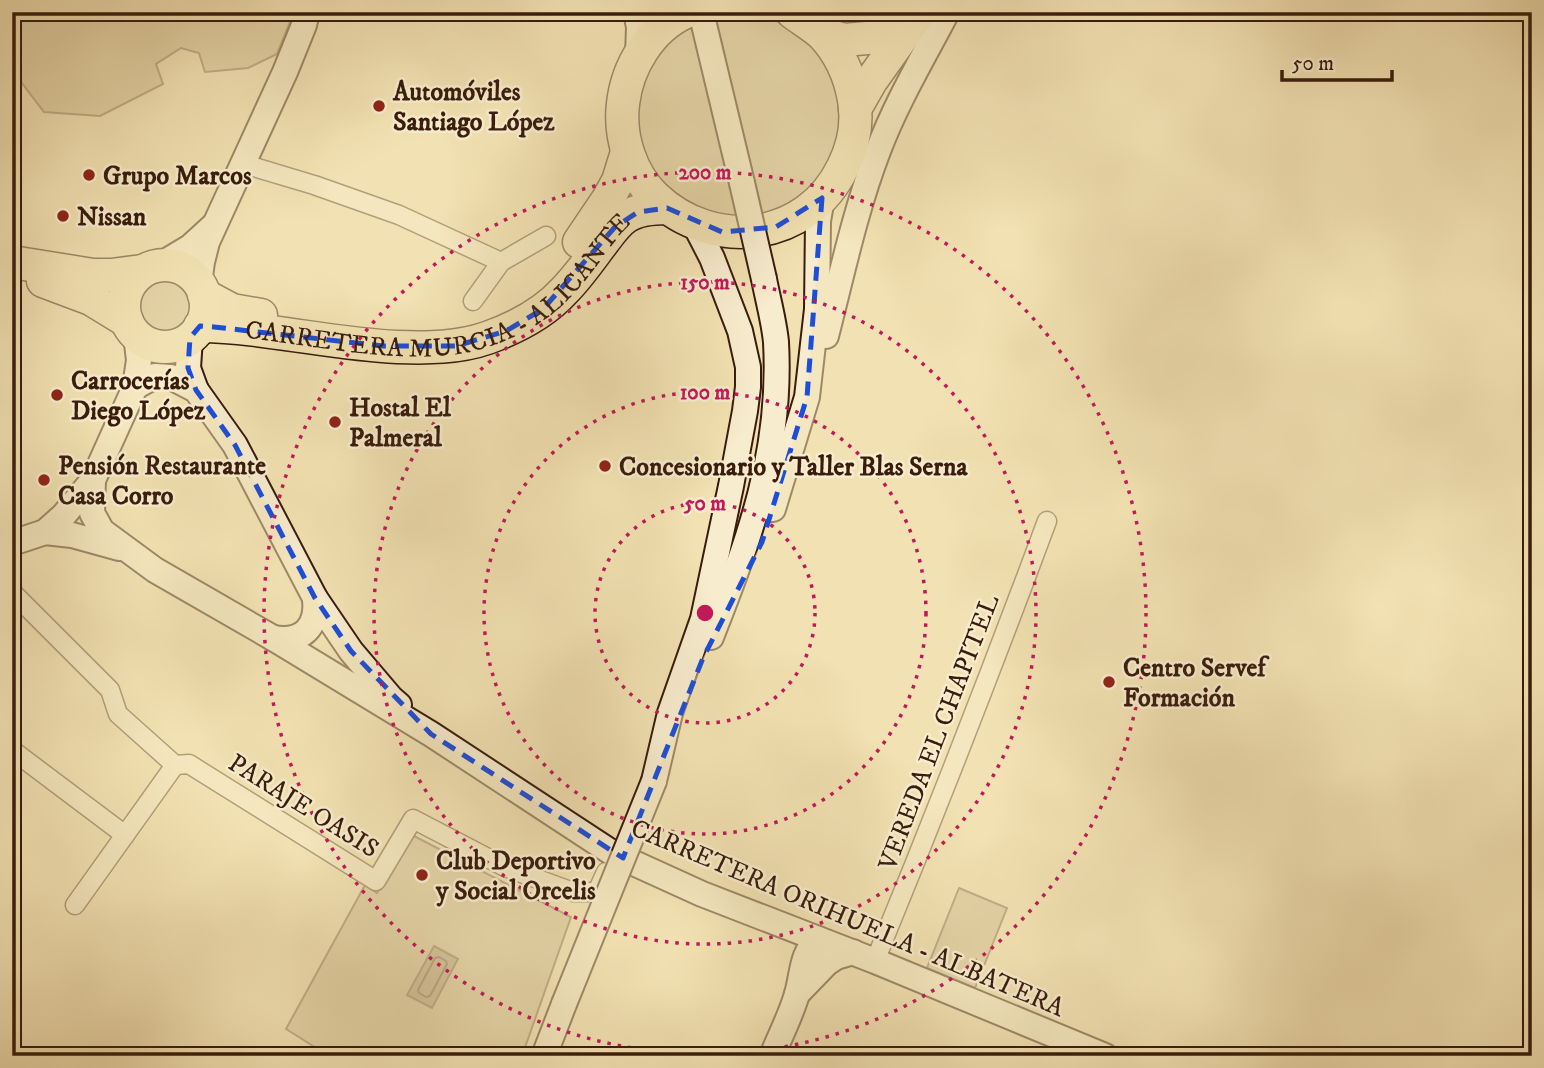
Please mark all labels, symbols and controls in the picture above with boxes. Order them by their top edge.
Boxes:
scale bar [1282,38,1392,82]
text: 50 m [1292,51,1334,77]
place label: Automóviles Santiago López [392,76,555,139]
marker: Automóviles Santiago López [371,98,387,114]
place label: Grupo Marcos [103,160,252,193]
text: 200 m [678,160,732,186]
marker: Grupo Marcos [81,167,97,183]
place label: Nissan [77,201,147,234]
street label: CARRETERA MURCIA - ALICANTE [243,206,638,365]
marker: Nissan [55,208,71,224]
text: 150 m [680,270,730,296]
place label: Carrocerías Diego López [71,365,206,428]
text: 100 m [680,380,730,406]
marker: Carrocerías Diego López [49,387,65,403]
place label: Hostal El Palmeral [349,392,452,455]
marker: Hostal El Palmeral [327,414,343,430]
place label: Pensión Restaurante Casa Corro [58,450,266,513]
place label: Concesionario y Taller Blas Serna [619,451,969,484]
marker: Concesionario y Taller Blas Serna [597,458,613,474]
marker: Pensión Restaurante Casa Corro [36,472,52,488]
text: 50 m [683,491,726,517]
street label: VEREDA EL CHAPITEL [871,590,1007,876]
centre of rings [693,601,717,625]
place label: Centro Servef Formación [1123,652,1270,715]
marker: Centro Servef Formación [1101,674,1117,690]
street label: PARAJE OASIS [222,747,385,866]
street label: CARRETERA ORIHUELA - ALBATERA [626,812,1070,1025]
place label: Club Deportivo y Social Orcelis [435,845,596,908]
marker: Club Deportivo y Social Orcelis [414,867,430,883]

